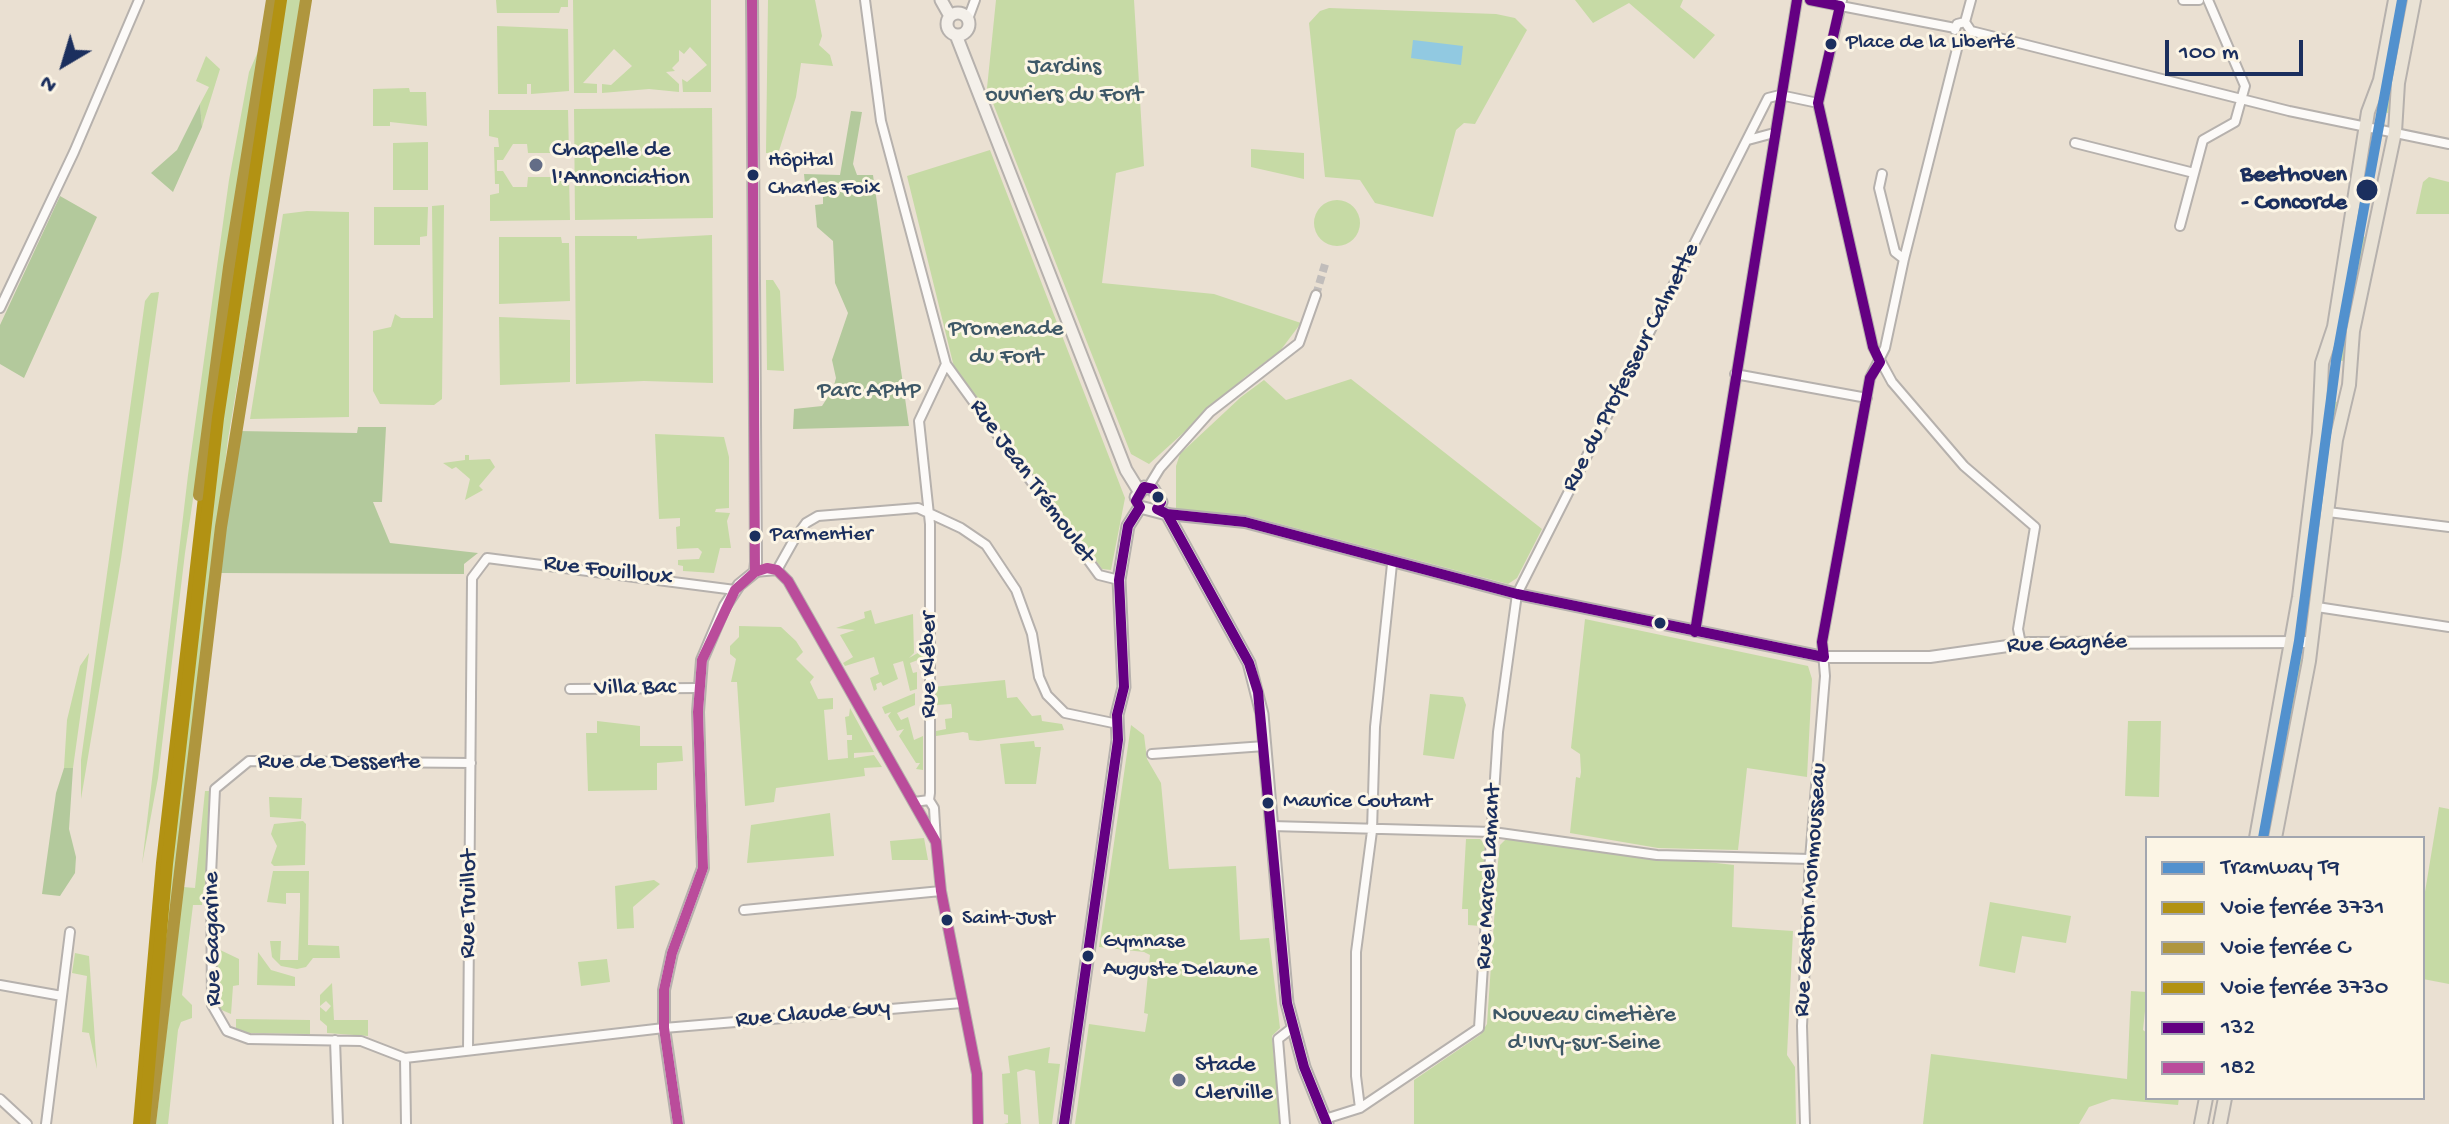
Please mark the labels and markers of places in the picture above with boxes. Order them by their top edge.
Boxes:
place label: Place de la Liberté [1846,31,2015,57]
marker: Place de la Liberté [1823,36,1839,52]
place label: Chapelle de l'Annonciation [552,137,690,193]
place label: Hôpital Charles Foix [768,149,880,200]
marker: Chapelle de l'Annonciation [527,156,545,174]
place label: Beethoven - Concorde [2240,162,2347,218]
marker: Hôpital Charles Foix [745,167,761,183]
marker: Beethoven - Concorde [2354,177,2380,203]
unlabelled marker [1150,489,1166,505]
place label: Parmentier [770,523,872,549]
marker: Parmentier [747,528,763,544]
unlabelled marker [1652,615,1668,631]
place label: Maurice Coutant [1283,790,1432,816]
marker: Maurice Coutant [1260,795,1276,811]
place label: Saint-Just [962,907,1055,933]
marker: Saint-Just [939,912,955,928]
place label: Gymnase Auguste Delaune [1103,930,1258,982]
marker: Gymnase Auguste Delaune [1080,948,1096,964]
place label: Stade Clerville [1195,1052,1273,1108]
marker: Stade Clerville [1170,1071,1188,1089]

